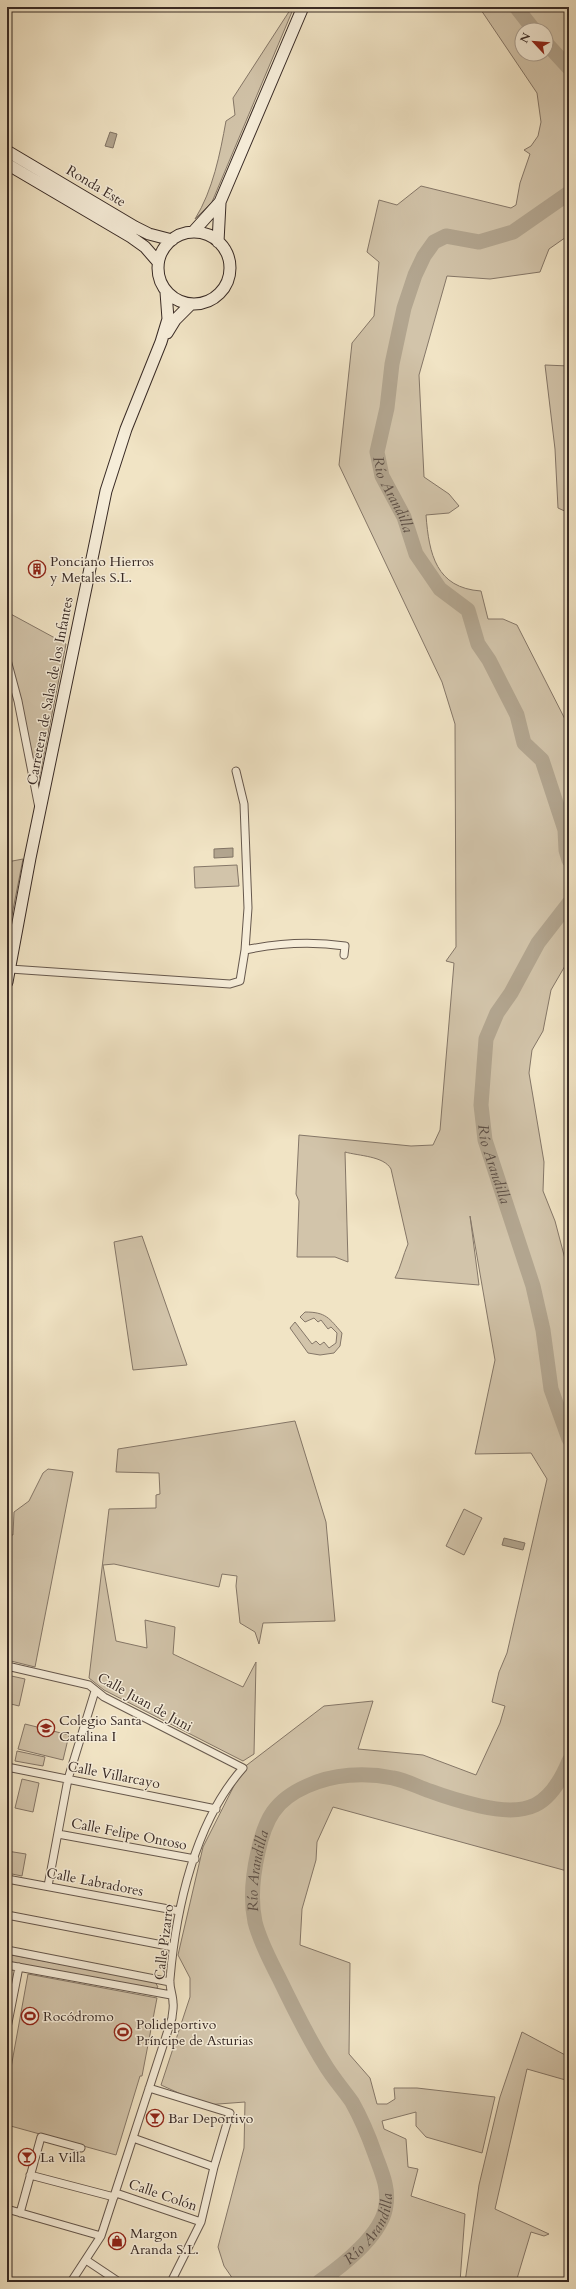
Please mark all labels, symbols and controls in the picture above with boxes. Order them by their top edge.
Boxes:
north arrow [514,22,554,62]
text: N [517,30,534,45]
street label: Ronda Este [63,161,129,211]
water label: Río Arandilla [368,454,418,535]
place label: Ponciano Hierros y Metales S.L. [49,552,154,587]
building icon: Ponciano Hierros y Metales S.L. [27,559,47,579]
street label: Carretera de Salas de los Infantes [22,595,78,787]
water label: Río Arandilla [473,1123,515,1207]
street label: Calle Juan de Juni [94,1668,196,1736]
place label: Colegio Santa Catalina I [59,1711,142,1746]
school or university icon: Colegio Santa Catalina I [36,1718,56,1738]
street label: Calle Villarcayo [66,1757,162,1793]
street label: Calle Felipe Ontoso [69,1813,189,1855]
water label: Río Arandilla [242,1827,273,1913]
street label: Calle Labradores [45,1863,145,1901]
street label: Calle Pizarro [150,1903,178,1981]
sports icon: Rocódromo [20,2006,40,2026]
place label: Rocódromo [43,2007,114,2026]
place label: Polideportivo Príncipe de Asturias [136,2015,254,2050]
sports icon: Polideportivo Príncipe de Asturias [113,2022,133,2042]
bar icon: Bar Deportivo [145,2108,165,2128]
place label: Bar Deportivo [168,2109,254,2128]
bar icon: La Villa [17,2147,37,2167]
place label: La Villa [40,2148,86,2167]
street label: Calle Colón [126,2174,200,2216]
water label: Río Arandilla [339,2193,397,2269]
place label: Margon Aranda S.L. [130,2224,199,2259]
shop icon: Margon Aranda S.L. [107,2231,127,2251]

